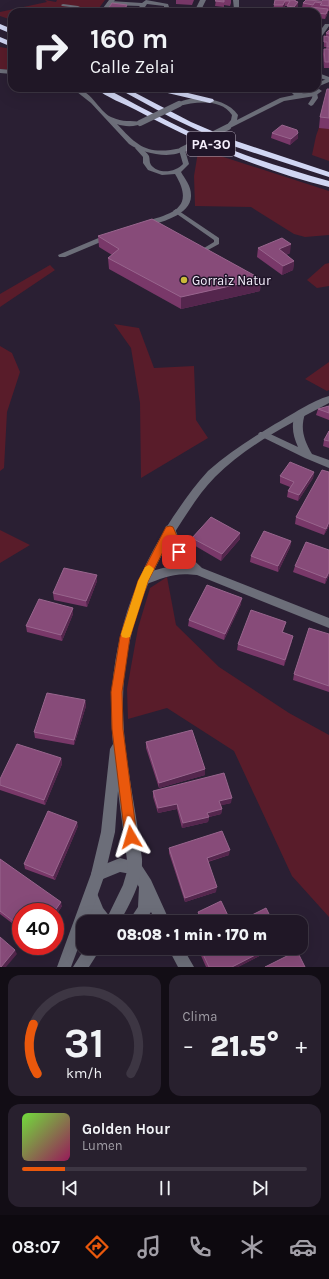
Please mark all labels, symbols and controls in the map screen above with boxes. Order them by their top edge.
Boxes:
text: 160 m [90,22,168,55]
icon: right [24,24,76,76]
text: Calle Zelai [90,56,175,78]
road number: PA-30 [187,132,235,156]
place label: Gorraiz Natur [192,273,271,288]
marker: Gorraiz Natur [179,275,189,285]
pin [162,535,196,569]
icon: arrive [168,541,190,563]
position arrow [110,816,152,858]
speed limit sign: 40 [12,903,64,955]
text: 08:08 · 1 min · 170 m [117,926,267,944]
text: Clima [183,1009,217,1024]
text: 31 [64,1018,105,1066]
text: 21.5° [210,1028,279,1064]
text: − [183,1033,194,1059]
text: + [295,1033,307,1059]
text: km/h [66,1064,102,1081]
text: Golden Hour [82,1120,170,1138]
text: Lumen [82,1138,123,1153]
icon: previous [59,1177,81,1199]
icon: pause [154,1177,176,1199]
icon: next [249,1177,271,1199]
icon: directions [83,1233,111,1261]
icon: music [135,1233,163,1261]
icon: phone [186,1233,214,1261]
icon: climate [238,1233,266,1261]
icon: car [289,1233,317,1261]
text: 08:07 [12,1236,60,1258]

